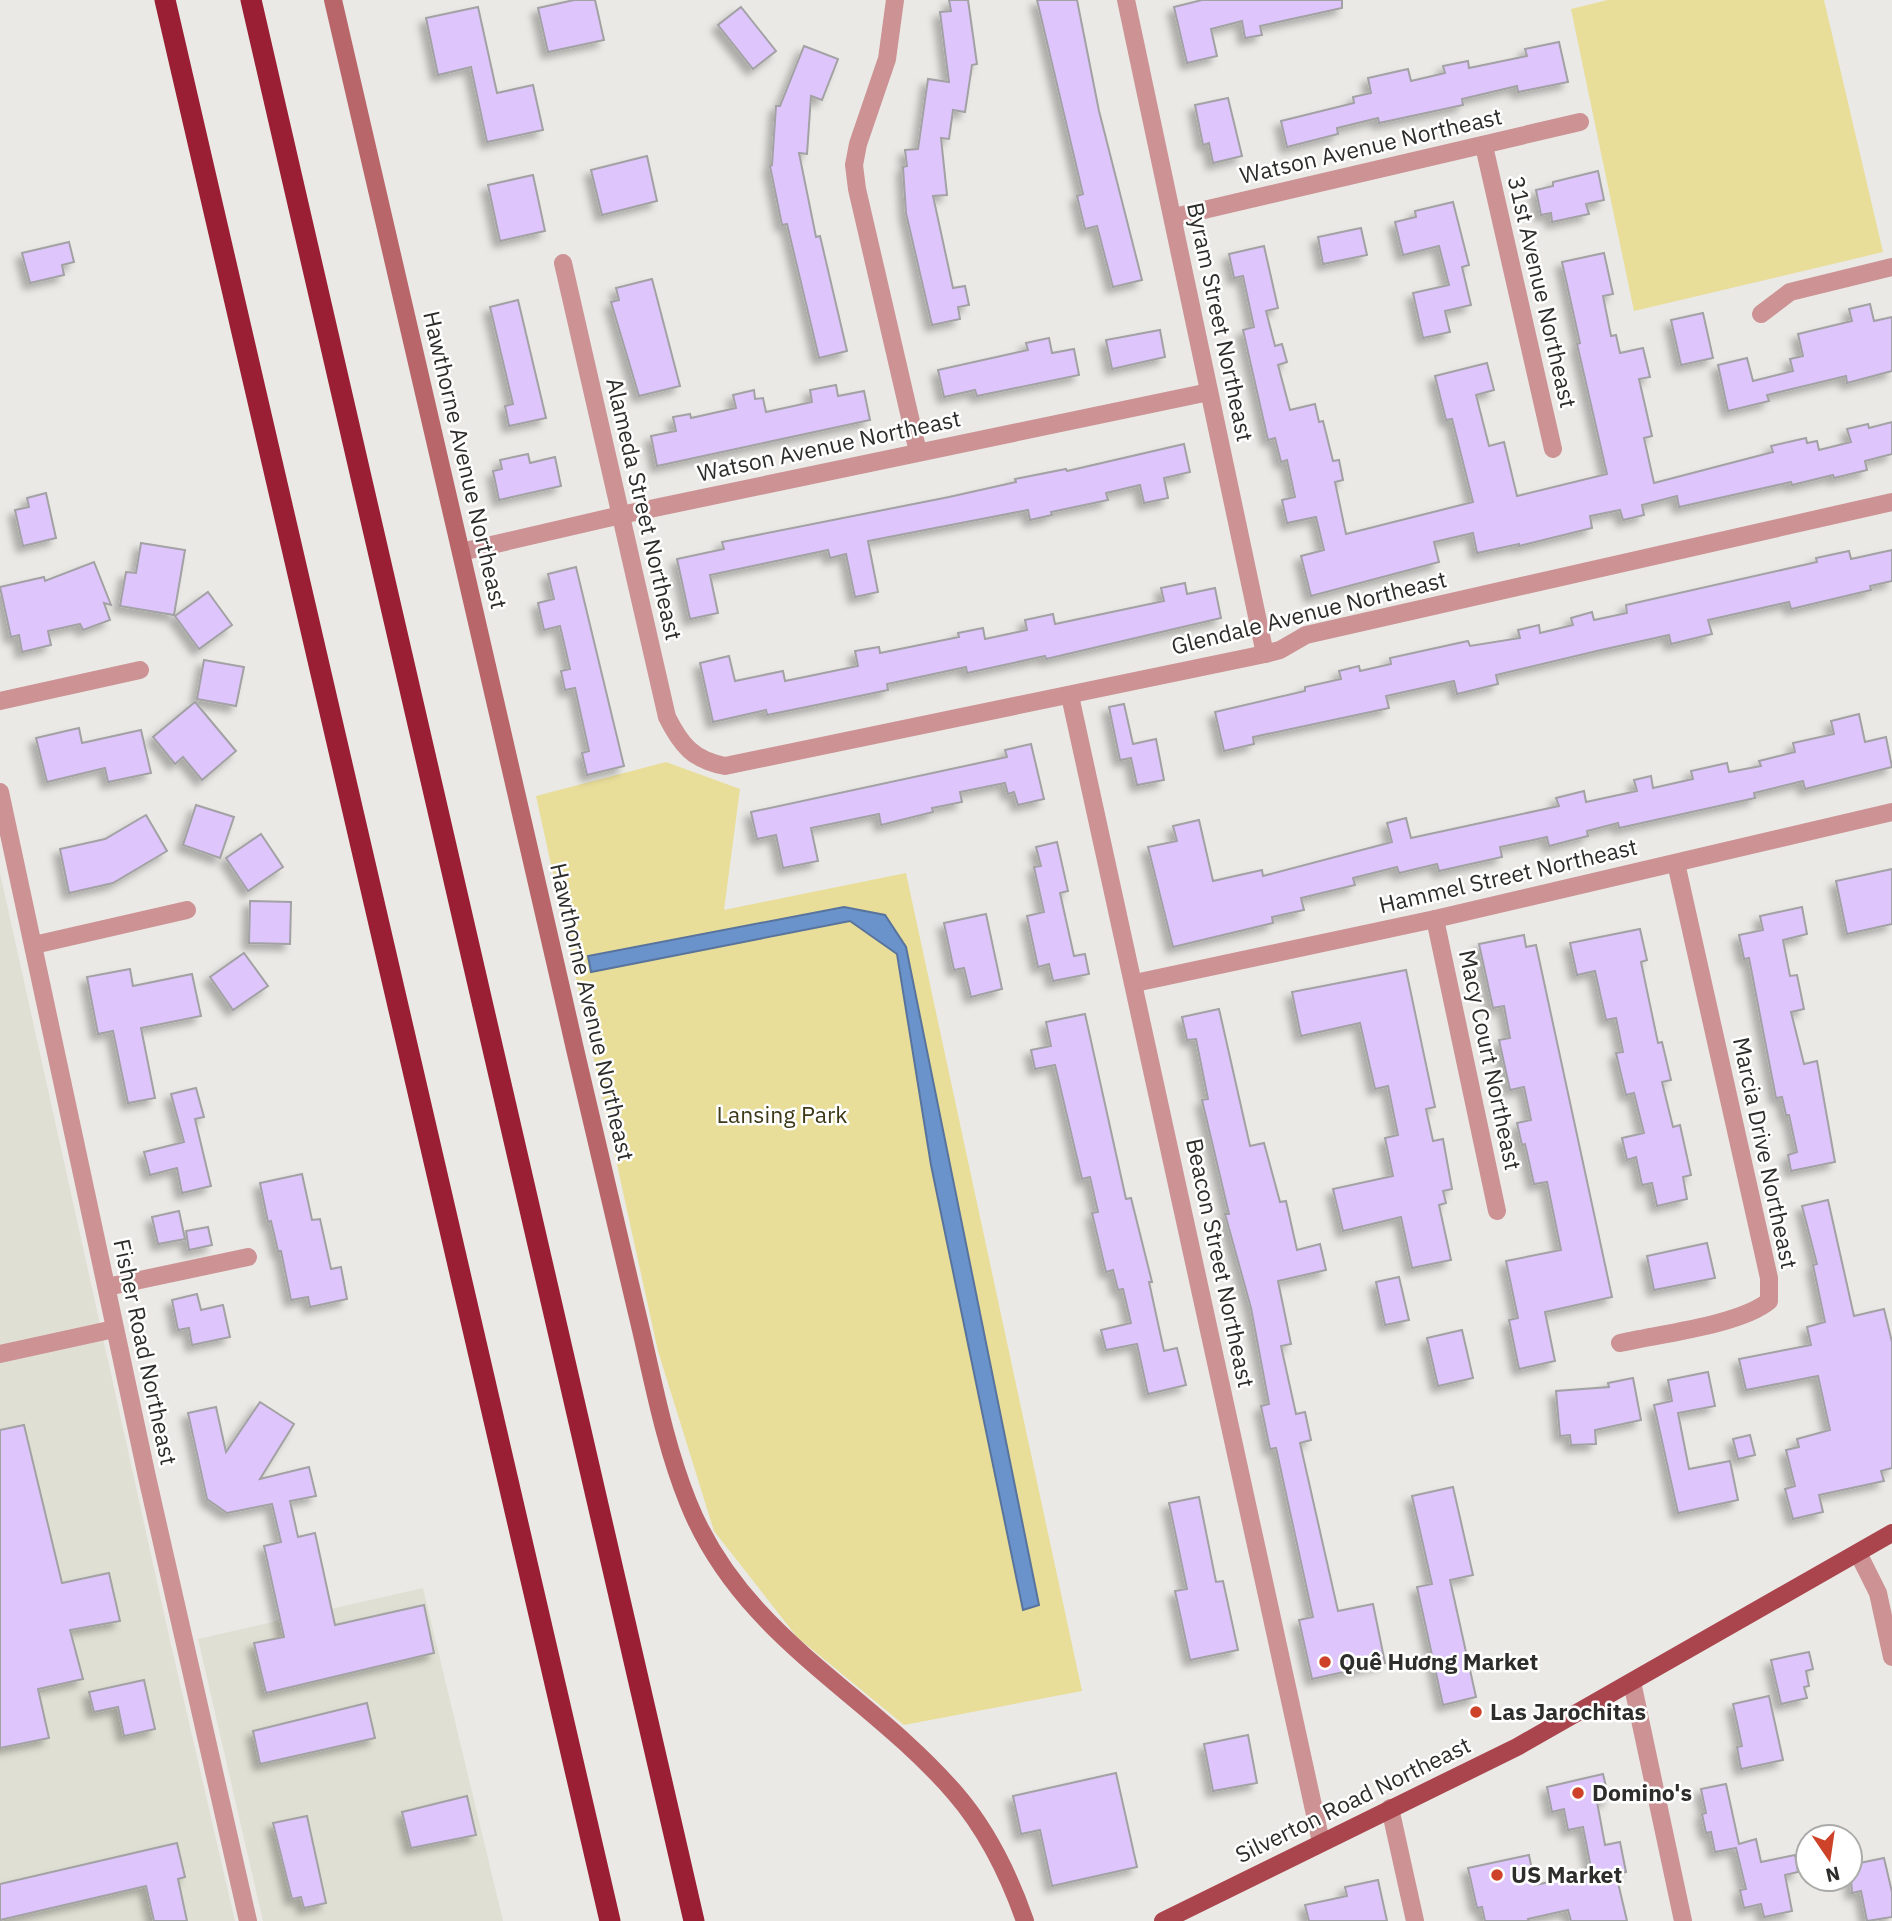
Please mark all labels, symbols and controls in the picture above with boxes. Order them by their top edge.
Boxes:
street label: Watson Avenue Northeast [1237,100,1505,190]
street label: 31st Avenue Northeast [1502,173,1584,411]
street label: Byram Street Northeast [1181,199,1261,444]
street label: Hawthorne Avenue Northeast [417,308,515,612]
street label: Alameda Street Northeast [600,375,690,643]
street label: Watson Avenue Northeast [694,402,963,488]
street label: Glendale Avenue Northeast [1168,563,1450,661]
street label: Hammel Street Northeast [1376,831,1640,919]
street label: Hawthorne Avenue Northeast [544,860,642,1164]
street label: Macy Court Northeast [1453,947,1529,1173]
street label: Marcia Drive Northeast [1727,1034,1805,1271]
park label: Lansing Park [717,1099,848,1129]
street label: Beacon Street Northeast [1180,1135,1262,1390]
street label: Fisher Road Northeast [107,1236,185,1468]
place label: Quê Hương Market [1339,1646,1538,1676]
marker: Quê Hương Market [1317,1654,1333,1670]
place label: Las Jarochitas [1490,1696,1646,1726]
marker: Las Jarochitas [1468,1704,1484,1720]
street label: Silverton Road Northeast [1230,1729,1475,1869]
place label: Domino's [1592,1777,1692,1807]
marker: Domino's [1570,1785,1586,1801]
north arrow [1794,1823,1864,1893]
place label: US Market [1511,1859,1623,1889]
text: N [1823,1861,1842,1888]
marker: US Market [1489,1867,1505,1883]

